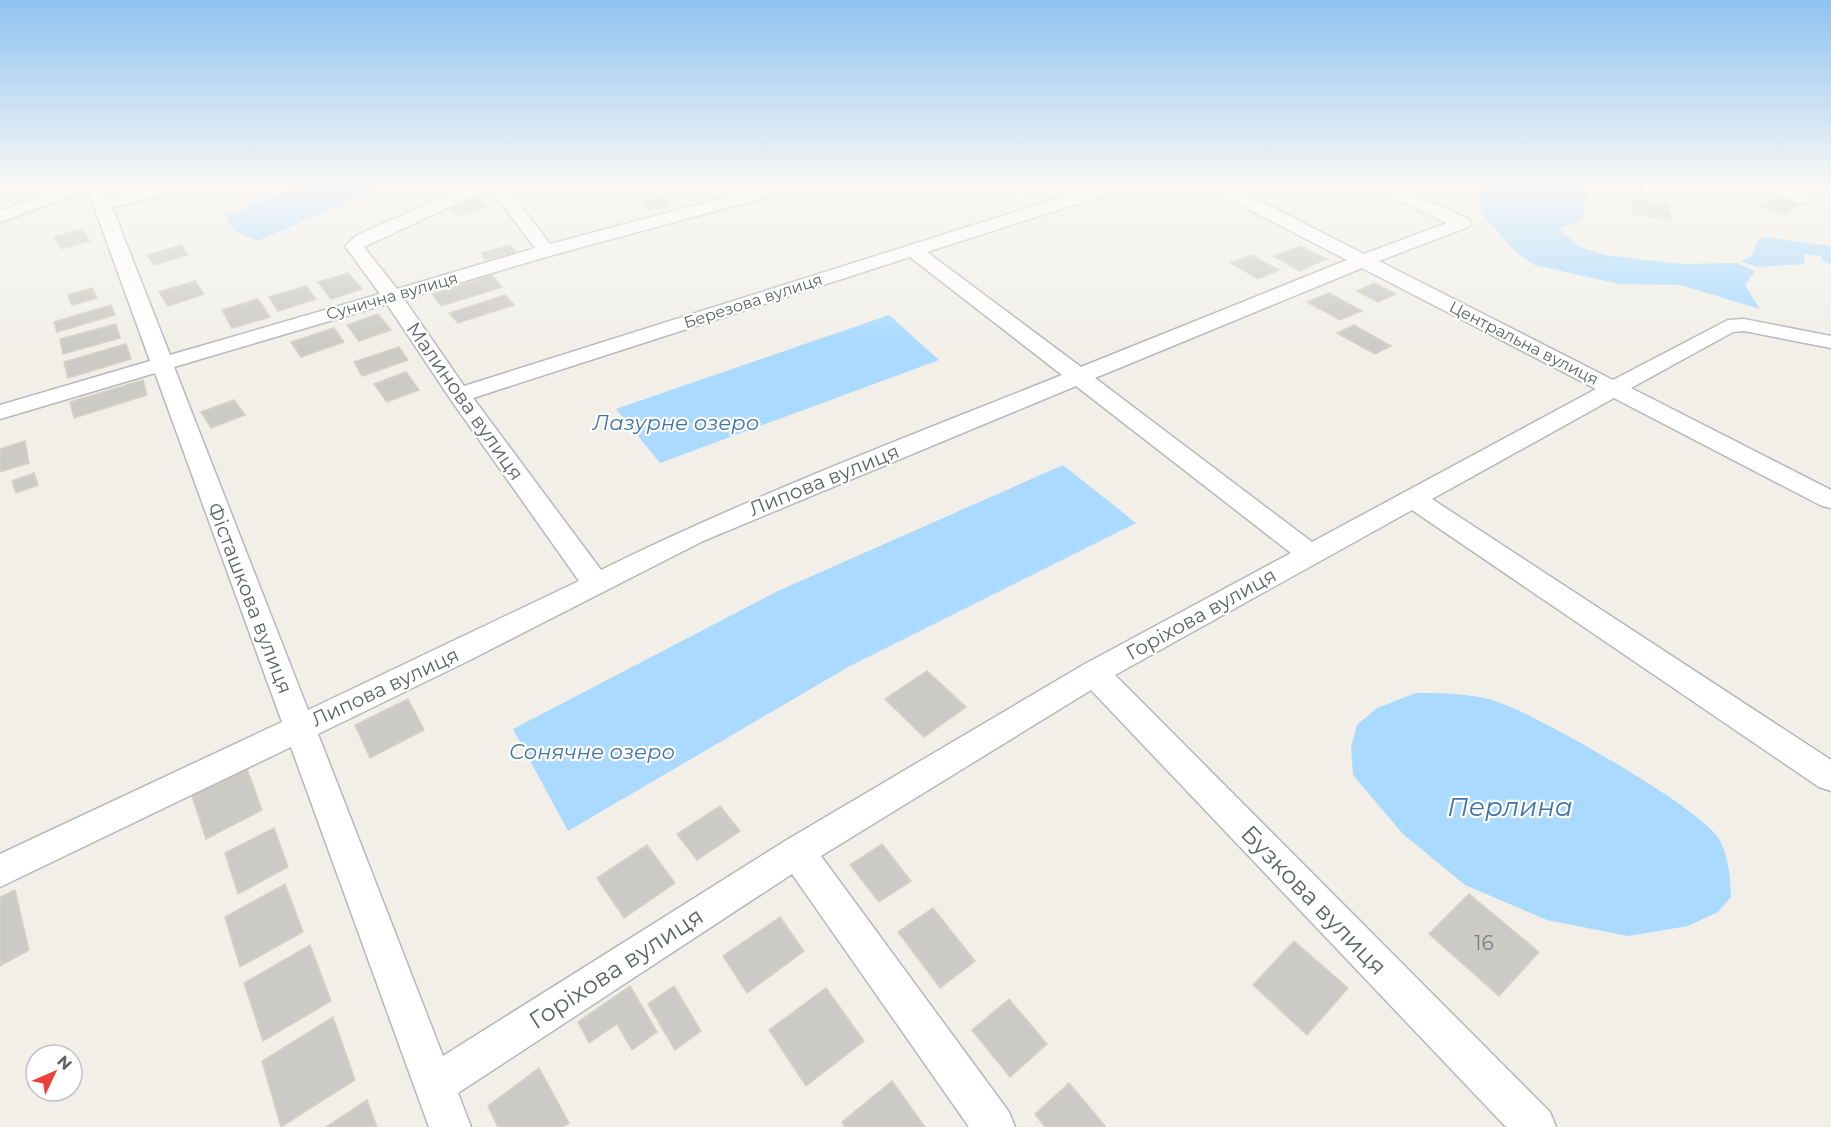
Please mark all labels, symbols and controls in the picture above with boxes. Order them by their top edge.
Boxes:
street label: Сунична вулиця [324,268,460,324]
street label: Березова вулиця [681,270,825,332]
street label: Центральна вулиця [1446,297,1602,389]
street label: Малинова вулиця [401,317,529,485]
water label: Лазурне озеро [592,410,759,435]
street label: Липова вулиця [745,439,903,521]
street label: Фісташкова вулиця [202,499,298,697]
street label: Горіхова вулиця [1122,563,1280,665]
street label: Липова вулиця [308,642,462,732]
water label: Сонячне озеро [509,739,675,764]
water label: Перлина [1447,791,1573,823]
street label: Бузкова вулиця [1235,819,1393,981]
street label: Горіхова вулиця [524,901,708,1035]
house number: 16 [1474,931,1494,955]
north arrow [24,1043,84,1103]
text: N [53,1052,76,1074]

